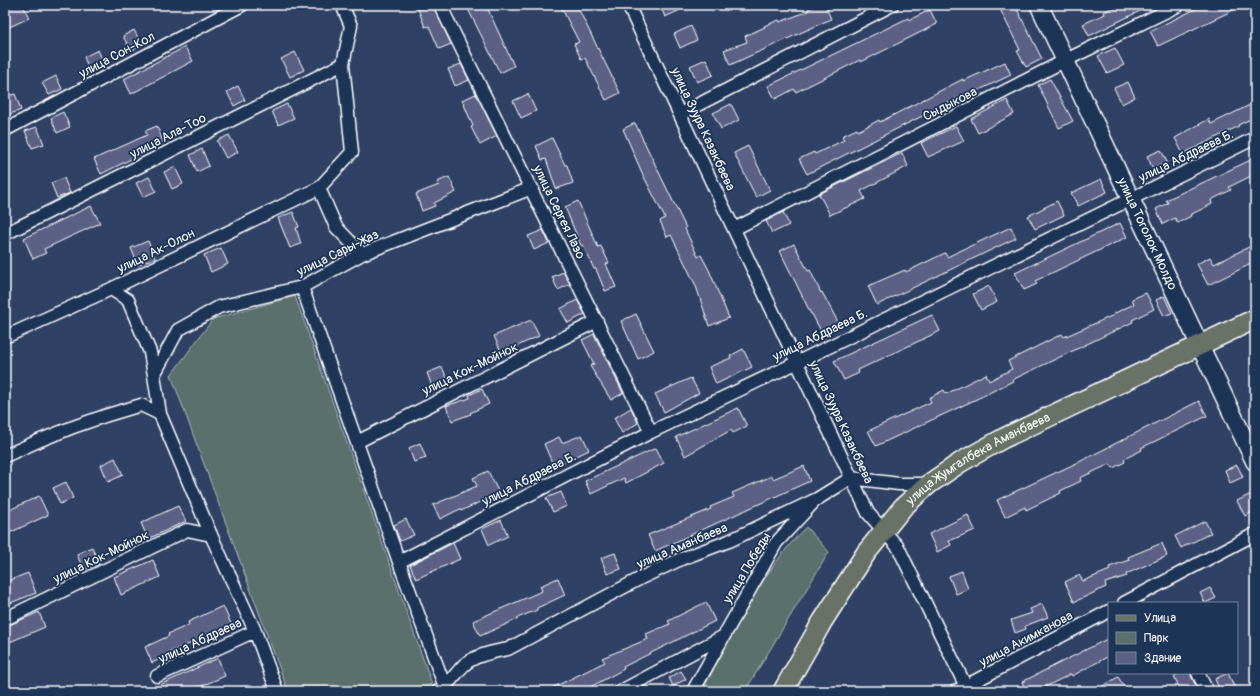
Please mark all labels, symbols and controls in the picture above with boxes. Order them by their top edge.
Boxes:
street label: улица Сон-Кол [75,28,158,82]
street label: улица Зуура Казакбаева [667,64,739,193]
street label: Сыдыкова [920,84,980,124]
street label: улица Ала-Тоо [126,110,209,162]
street label: улица Абдраева Б. [1135,126,1236,186]
street label: улица Сергея Лазо [529,161,589,262]
street label: улица Тоголок Молдо [1113,174,1180,292]
street label: улица Ак-Олон [114,225,197,277]
street label: улица Сары-Жаз [293,226,382,280]
street label: улица Абдраева Б. [769,305,870,365]
street label: улица Кок-Мойнок [419,339,521,400]
street label: улица Зуура Казакбаева [805,357,877,486]
street label: улица Жумгалбека Аманбаева [902,409,1053,509]
street label: улица Абдраева Б. [478,448,579,510]
street label: улица Аманбаева [633,520,730,573]
street label: улица Кок-Мойнок [50,527,152,588]
street label: улица Победы [719,530,774,607]
legend [1108,602,1238,674]
street label: улица Акимканова [976,608,1075,671]
text: Улица [1144,611,1176,626]
street label: улица Абдраева [155,615,244,668]
text: Парк [1144,631,1169,646]
text: Здание [1144,651,1181,666]

